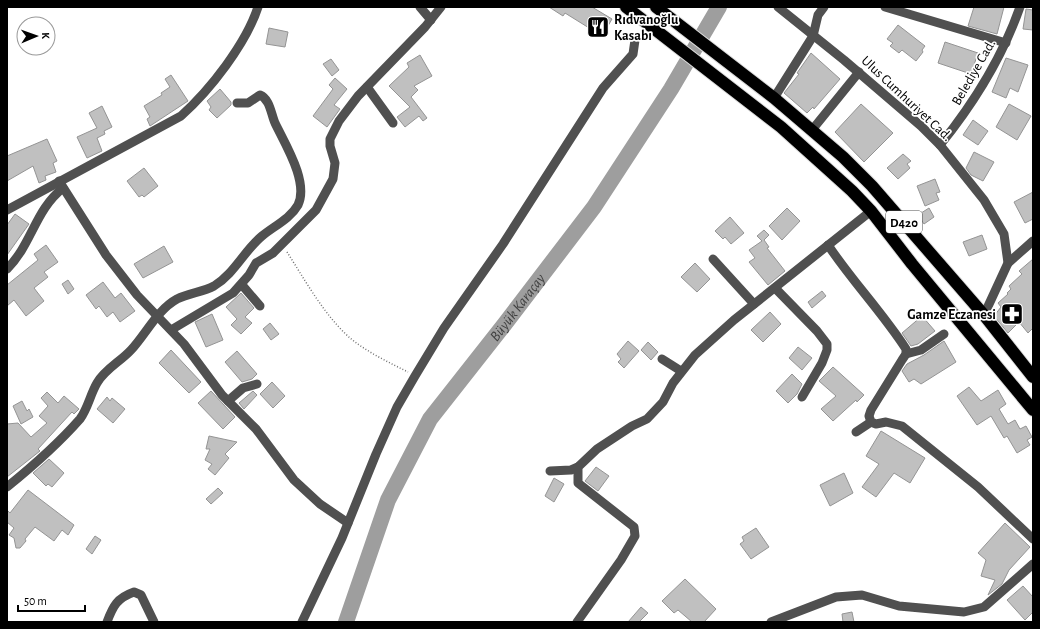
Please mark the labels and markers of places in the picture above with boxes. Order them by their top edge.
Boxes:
place label: Rıdvanoğlu Kasabı [614,13,679,43]
restaurant icon: Rıdvanoğlu Kasabı [585,14,611,40]
pharmacy icon: Gamze Eczanesi [999,301,1025,327]
place label: Gamze Eczanesi [907,308,996,322]

